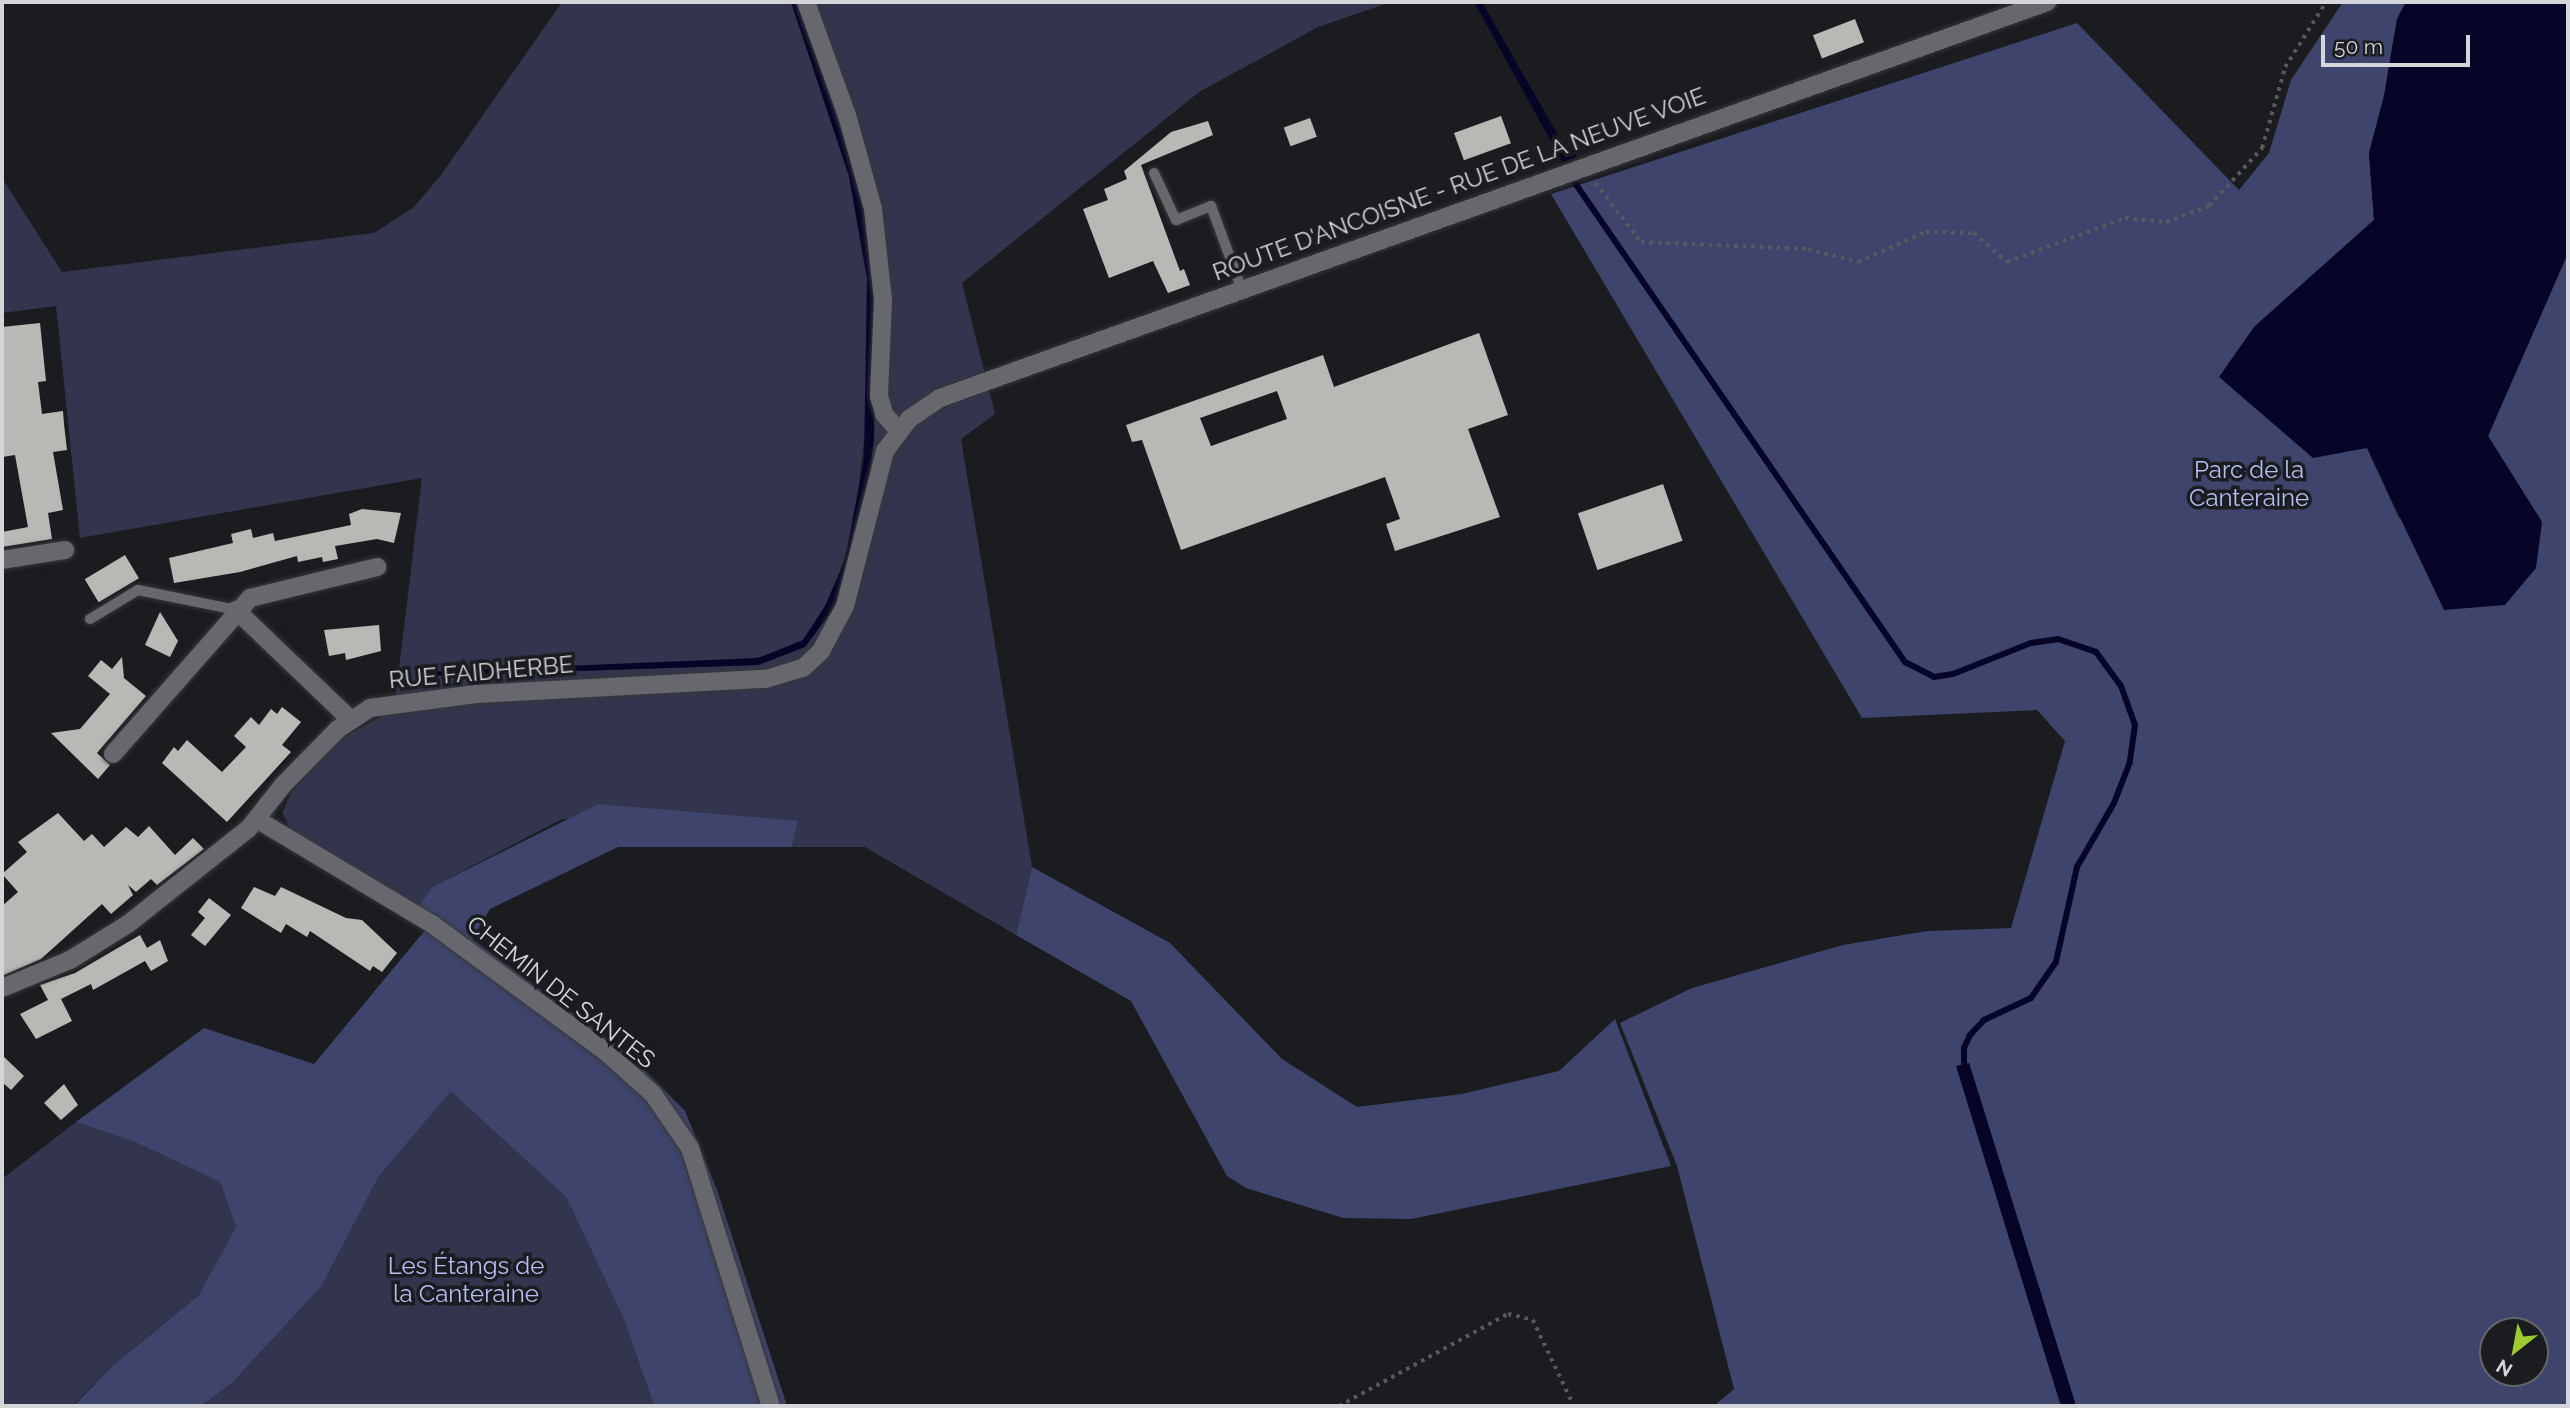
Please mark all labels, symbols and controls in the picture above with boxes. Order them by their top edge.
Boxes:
scale bar [2325,21,2474,65]
text: 50 m [2334,34,2383,59]
street label: ROUTE D'ANCOISNE - RUE DE LA NEUVE VOIE [1208,81,1710,287]
park label: Parc de la Canteraine [2189,456,2309,512]
street label: RUE FAIDHERBE [388,650,574,694]
street label: CHEMIN DE SANTES [461,910,661,1074]
park label: Les Étangs de la Canteraine [388,1252,544,1308]
north arrow [2479,1317,2549,1387]
text: N [2492,1355,2516,1381]

